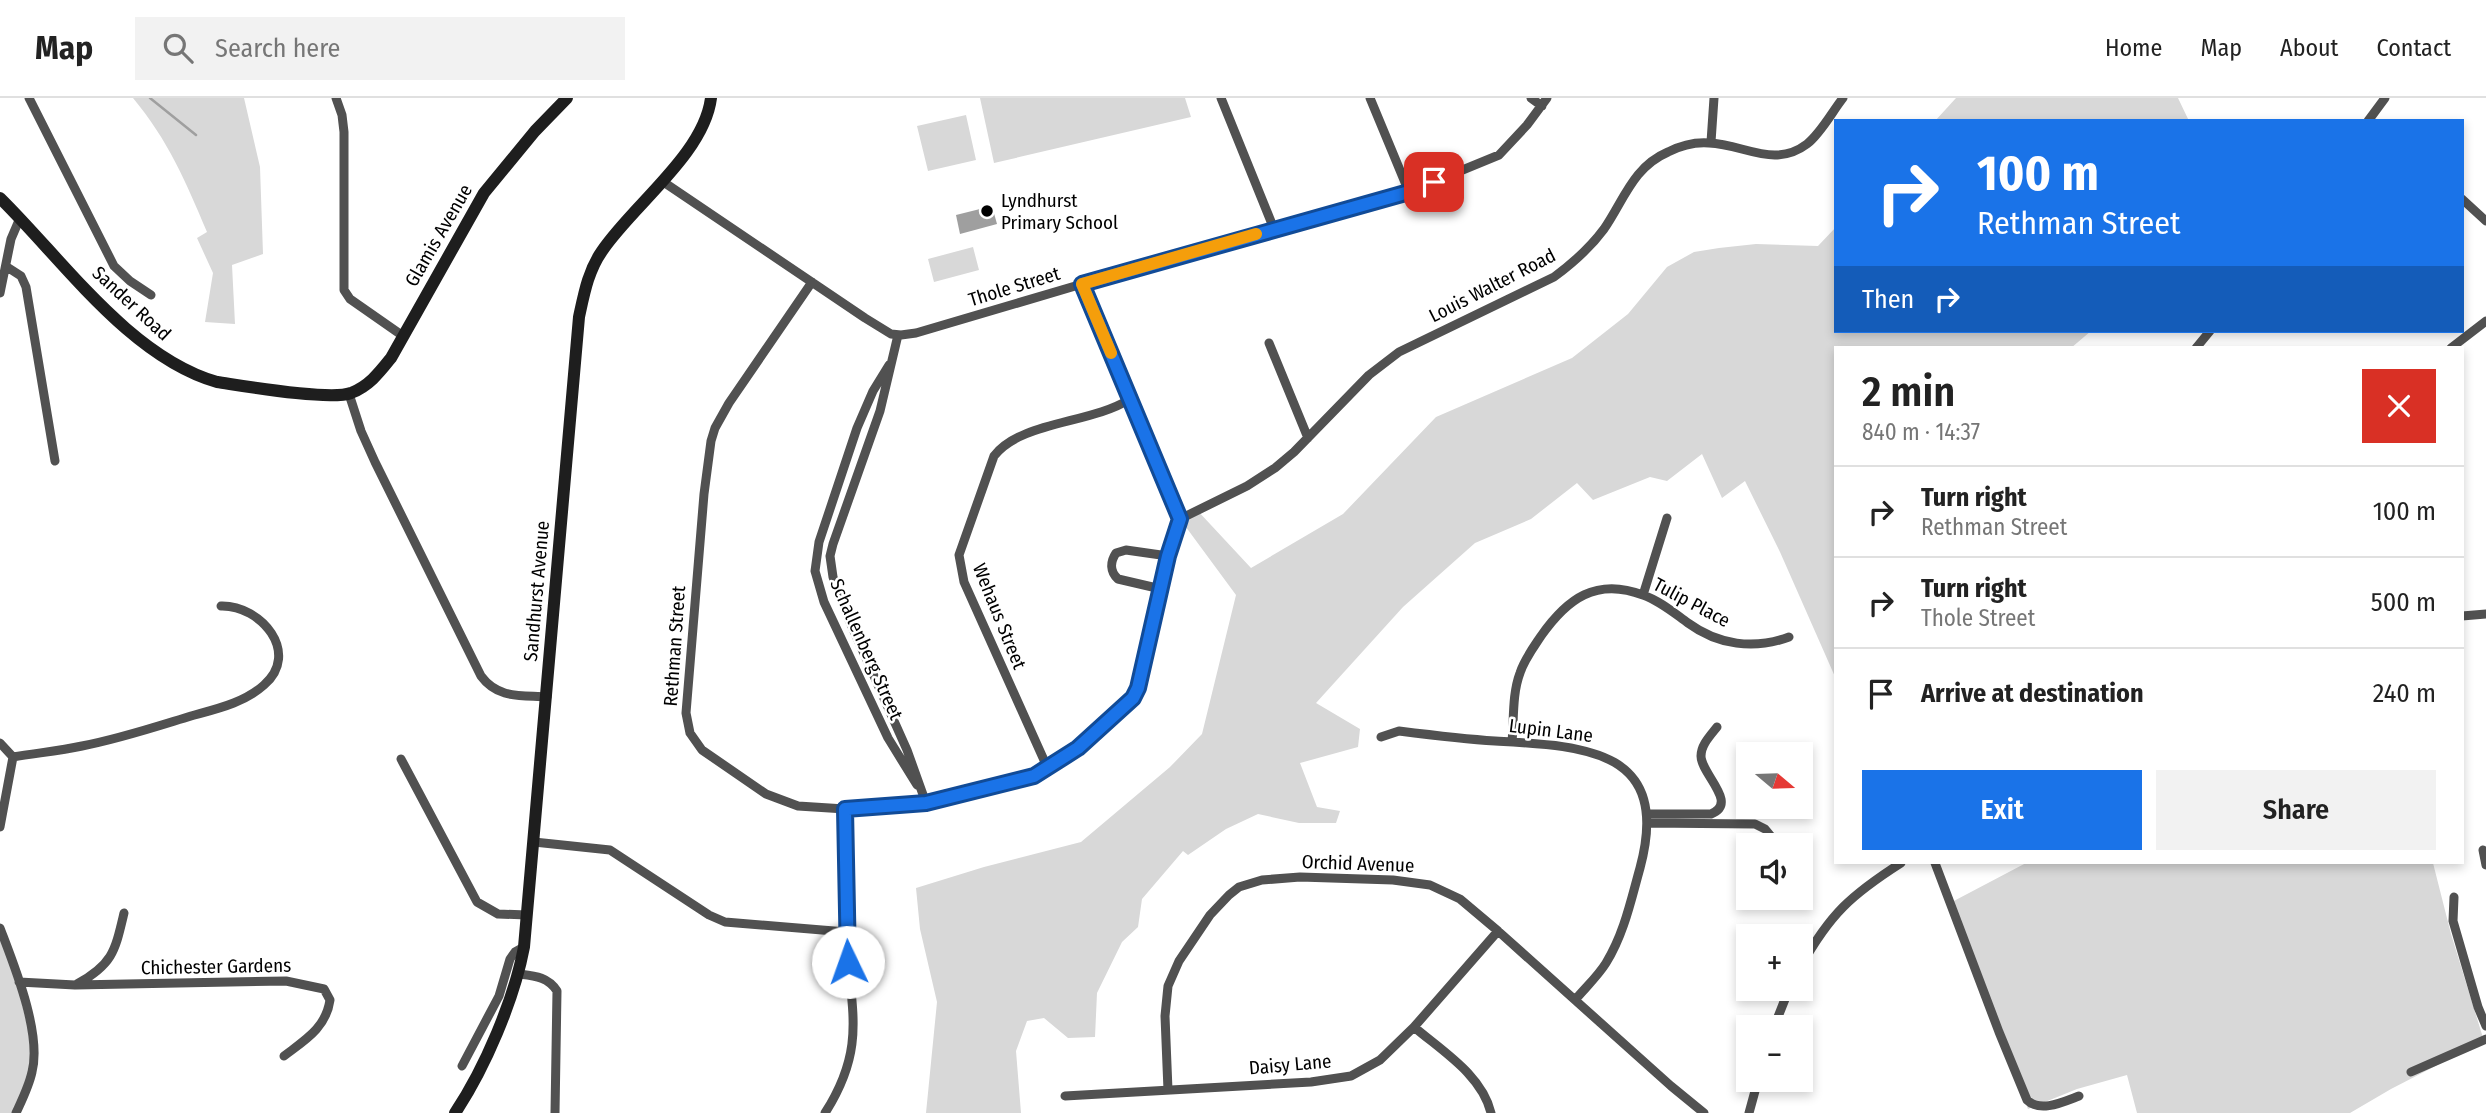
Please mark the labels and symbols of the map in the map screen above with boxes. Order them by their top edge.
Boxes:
pin [1404,152,1464,212]
street label: Glamis Avenue [400,180,477,290]
place label: Lyndhurst Primary School [1001,189,1118,234]
marker: Lyndhurst Primary School [979,203,995,219]
street label: Louis Walter Road [1425,244,1559,327]
street label: Sander Road [88,261,176,345]
street label: Thole Street [966,261,1063,311]
street label: Sandhurst Avenue [519,520,554,662]
street label: Wehaus Street [968,560,1031,673]
street label: Tulip Place [1650,573,1734,632]
street label: Schallenberg Street [825,575,908,724]
street label: Rethman Street [659,584,690,707]
street label: Lupin Lane [1508,714,1594,747]
north arrow [1736,742,1813,819]
street label: Orchid Avenue [1301,850,1415,877]
position arrow [811,925,885,999]
street label: Chichester Gardens [141,954,291,979]
street label: Daisy Lane [1248,1049,1332,1080]

